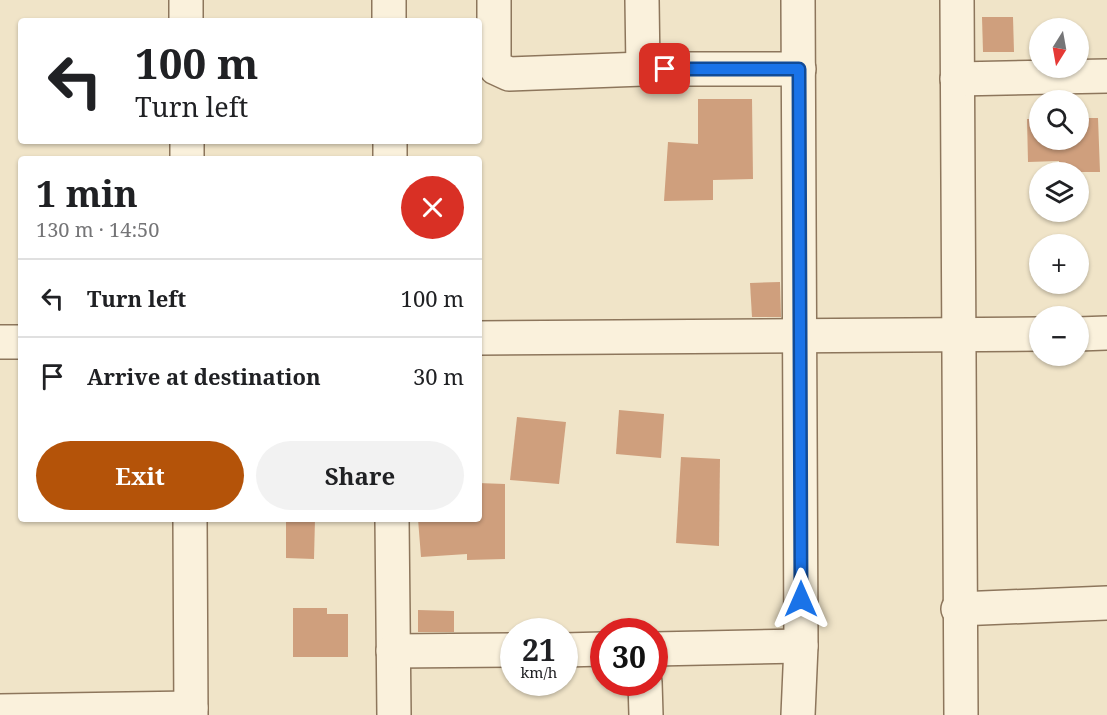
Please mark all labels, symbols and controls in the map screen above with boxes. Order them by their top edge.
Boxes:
north arrow [1029,18,1089,78]
map controls [1029,18,1089,366]
text: 100 m [135,34,259,91]
icon: left [36,42,114,120]
pin [639,43,690,94]
icon: arrive [648,52,681,85]
text: Turn left [135,88,248,125]
button: search [1029,90,1089,150]
button: layers [1029,162,1089,222]
text: 1 min [36,169,138,218]
button: close [401,176,464,239]
text: 130 m · 14:50 [36,216,159,243]
button: + [1029,234,1089,294]
icon: left [36,282,69,315]
text: Turn left [87,283,186,313]
text: 100 m [401,283,464,313]
button: − [1029,306,1089,366]
icon: arrive [36,360,69,393]
text: Arrive at destination [87,361,321,391]
text: 30 m [413,361,464,391]
button: Exit [36,441,244,510]
button: Share [256,441,464,510]
position arrow [769,567,833,631]
speed limit sign: 30 [590,618,668,696]
text: 21 [522,629,556,670]
text: km/h [521,662,557,682]

